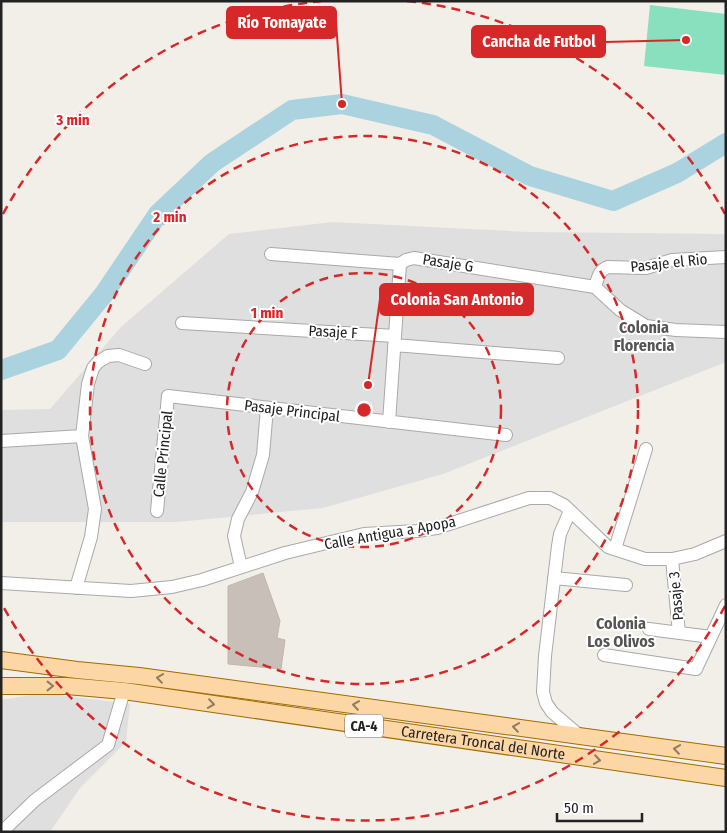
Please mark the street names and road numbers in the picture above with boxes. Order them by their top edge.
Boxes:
street label: Pasaje G [421,250,475,276]
street label: Pasaje el Rio [630,250,708,276]
street label: Pasaje F [308,322,358,342]
street label: Pasaje Principal [243,396,341,426]
street label: Calle Principal [149,410,177,498]
street label: Calle Antigua a Apopa [323,513,457,553]
street label: Pasaje 3 [665,570,687,621]
road number: CA-4 [345,714,383,738]
street label: Carretera Troncal del Norte [400,722,566,764]

